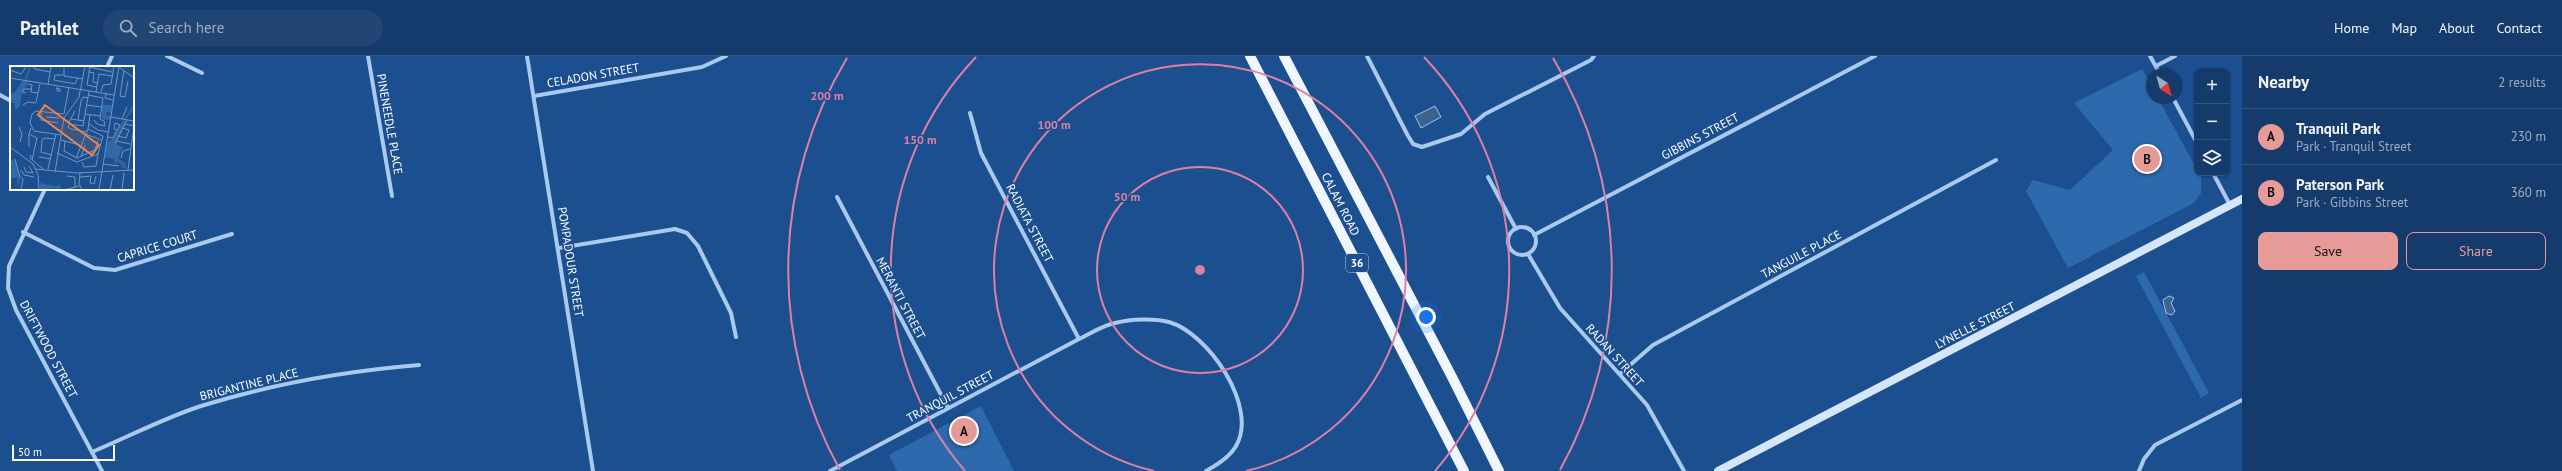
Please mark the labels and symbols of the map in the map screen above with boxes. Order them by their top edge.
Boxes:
street label: CELADON STREET [546,59,641,91]
inset map [10,66,134,190]
north arrow [2146,68,2182,104]
street label: PINENEEDLE PLACE [374,72,406,176]
text: 200 m [810,88,844,103]
street label: GIBBINS STREET [1659,109,1742,163]
text: 100 m [1037,117,1071,132]
text: 150 m [903,132,937,147]
pin: B [2134,144,2160,174]
street label: CALAM ROAD [1319,170,1363,238]
street label: RADIATA STREET [1003,181,1057,265]
text: 50 m [1114,189,1140,204]
street label: POMPADOUR STREET [555,206,587,318]
street label: CAPRICE COURT [115,227,199,265]
street label: TANGUILE PLACE [1758,227,1844,281]
street label: MERANTI STREET [873,254,929,342]
road number: 36 [1346,254,1368,272]
centre of rings [1193,263,1207,277]
street label: DRIFTWOOD STREET [17,298,81,401]
street label: LYNELLE STREET [1932,298,2018,352]
your location [1416,307,1436,327]
street label: RADAN STREET [1583,320,1647,390]
street label: BRIGANTINE PLACE [198,365,300,403]
street label: TRANQUIL STREET [904,367,997,425]
pin: A [951,416,977,446]
scale bar [12,443,115,462]

